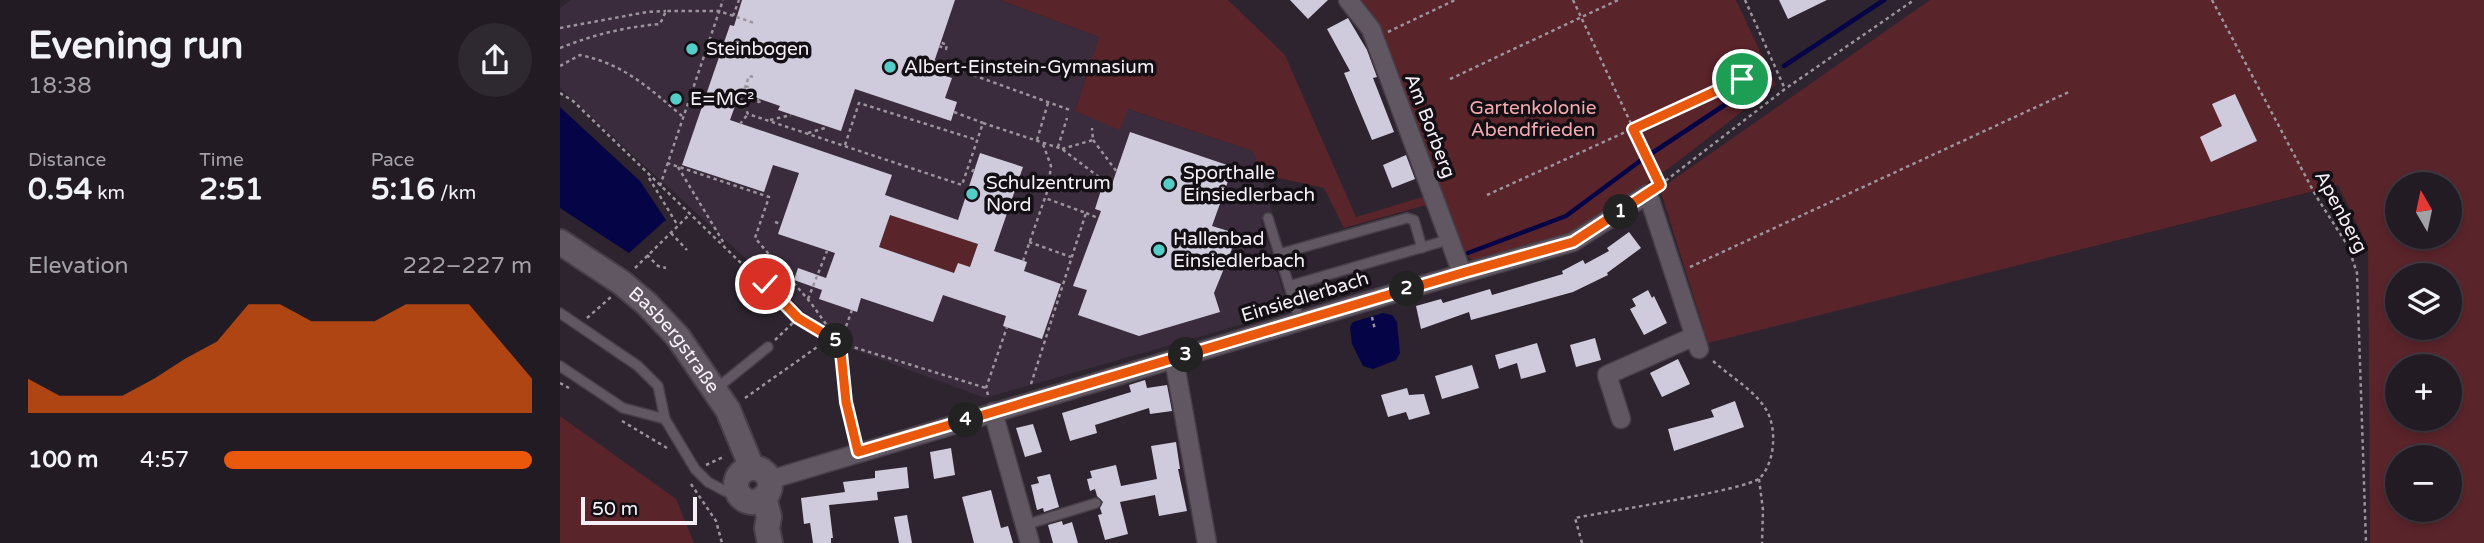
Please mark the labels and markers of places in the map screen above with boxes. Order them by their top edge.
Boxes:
place label: Steinbogen [706,38,809,60]
marker: Steinbogen [684,41,700,57]
pin [1712,49,1772,109]
place label: Albert-Einstein-Gymnasium [904,56,1154,78]
marker: Albert-Einstein-Gymnasium [882,59,898,75]
place label: E=MC² [690,88,754,110]
marker: E=MC² [668,91,684,107]
place label: Sporthalle Einsiedlerbach [1183,162,1315,206]
place label: Schulzentrum Nord [986,172,1111,216]
marker: Sporthalle Einsiedlerbach [1161,176,1177,192]
marker: Schulzentrum Nord [964,186,980,202]
pin: 1 [1604,194,1638,230]
place label: Hallenbad Einsiedlerbach [1173,228,1305,272]
marker: Hallenbad Einsiedlerbach [1151,242,1167,258]
pin [735,254,795,314]
pin: 2 [1390,272,1424,306]
pin: 5 [818,324,854,358]
pin: 3 [1168,338,1204,372]
pin: 4 [948,402,984,438]

